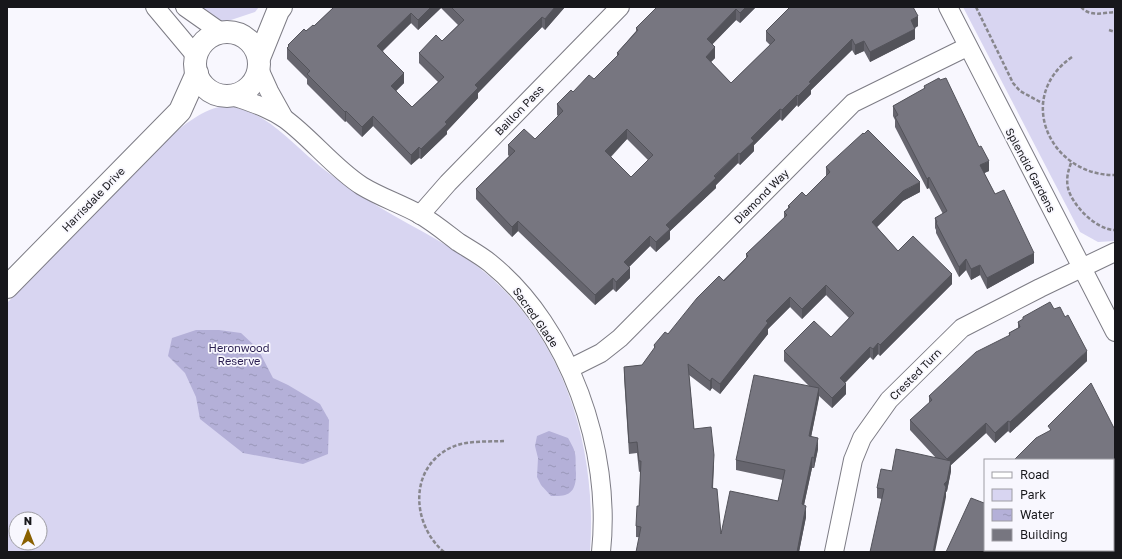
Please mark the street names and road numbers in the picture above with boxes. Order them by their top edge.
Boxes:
street label: Baillon Pass [492,82,546,138]
street label: Splendid Gardens [1003,126,1059,214]
street label: Harrisdale Drive [59,164,127,234]
street label: Diamond Way [731,166,791,226]
street label: Sacred Glade [511,285,561,349]
street label: Crested Turn [886,345,944,403]

